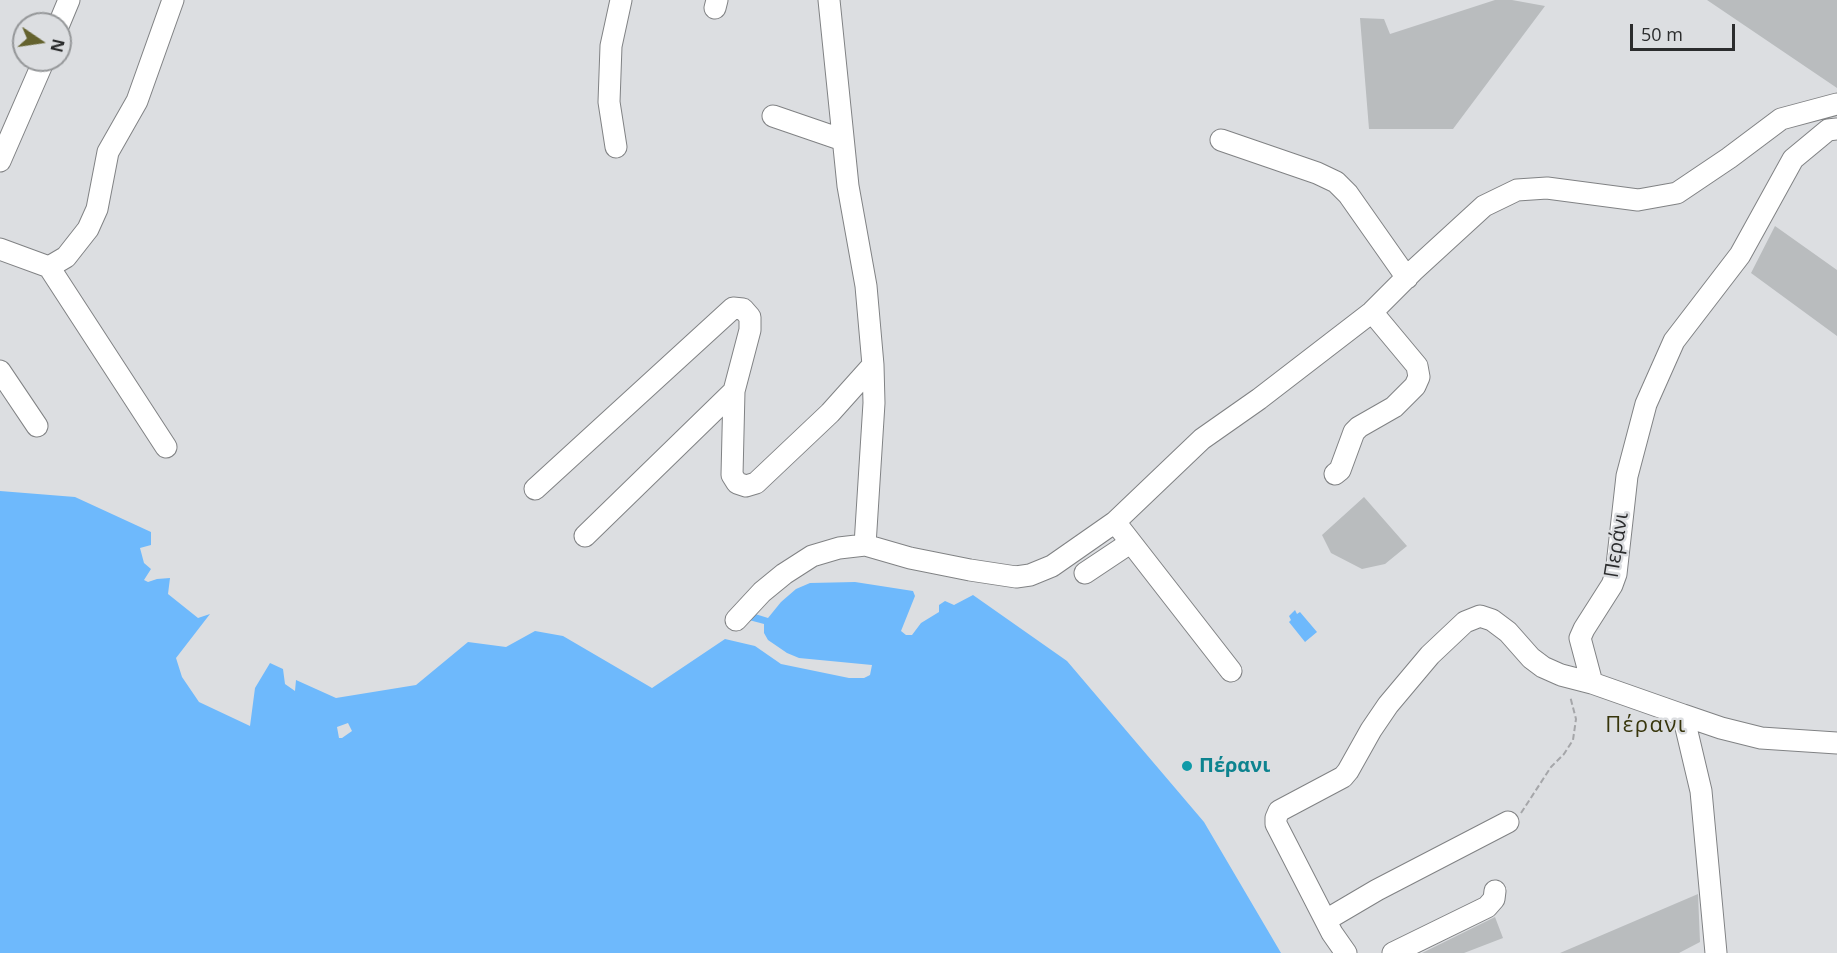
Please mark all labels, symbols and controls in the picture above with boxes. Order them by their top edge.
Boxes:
north arrow [12,12,72,72]
scale bar [1633,12,1738,50]
text: 50 m [1641,22,1683,46]
text: N [45,37,70,54]
street label: Περάνι [1600,511,1634,579]
district label: Πέρανι [1605,713,1687,739]
place label: Πέρανι [1199,754,1270,778]
marker: Πέρανι [1180,759,1194,773]

